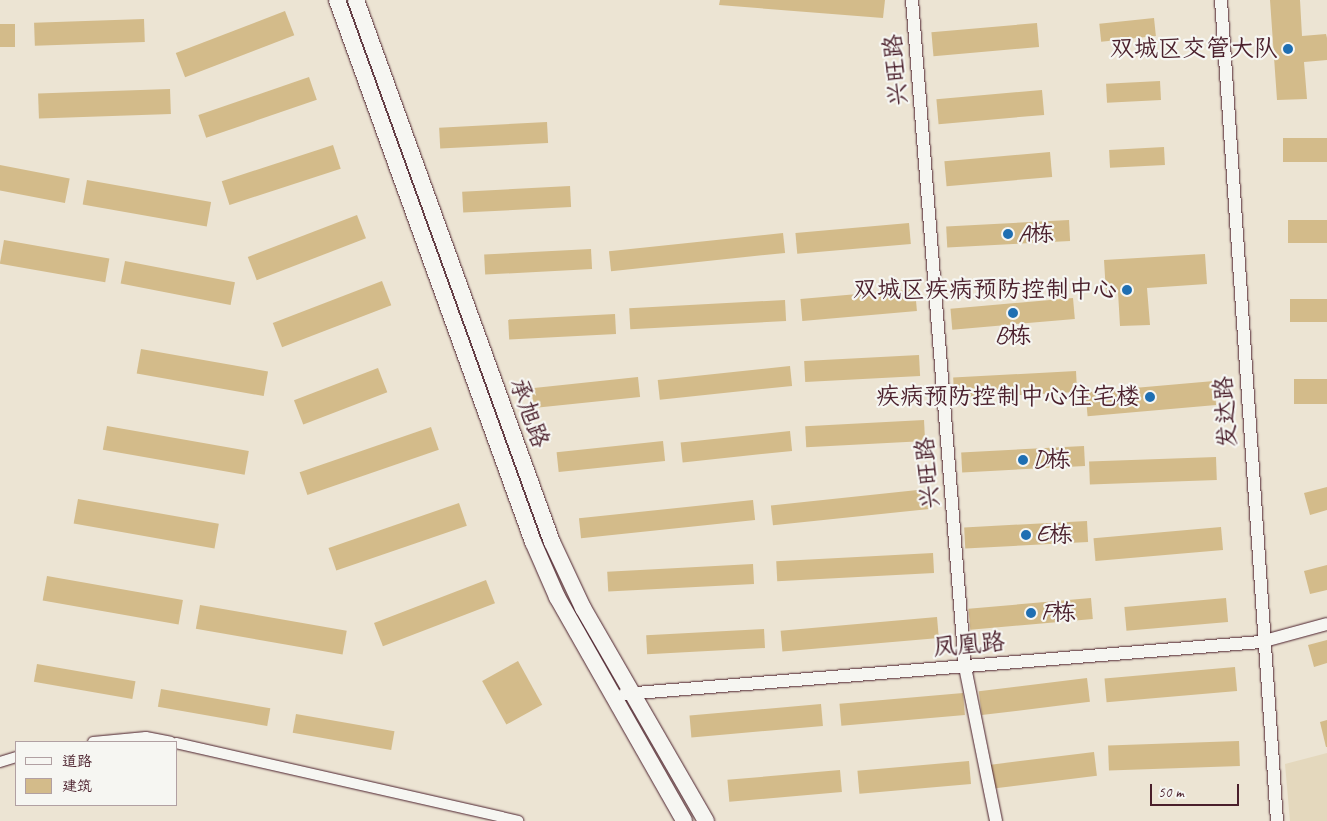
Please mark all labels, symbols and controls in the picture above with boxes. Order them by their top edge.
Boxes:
street label: 兴旺路 [879,33,913,107]
place label: 双城区交管大队 [1110,35,1278,63]
marker: 双城区交管大队 [1282,43,1294,55]
place label: A栋 [1018,220,1054,248]
marker: A栋 [1002,228,1014,240]
place label: 双城区疾病预防控制中心 [853,276,1117,304]
marker: 双城区疾病预防控制中心 [1121,284,1133,296]
marker: B栋 [1007,307,1019,319]
place label: B栋 [995,322,1031,350]
street label: 承旭路 [503,374,555,452]
street label: 发达路 [1209,375,1243,449]
place label: 疾病预防控制中心住宅楼 [876,383,1140,411]
marker: 疾病预防控制中心住宅楼 [1144,391,1156,403]
street label: 兴旺路 [911,436,945,510]
place label: D栋 [1033,446,1071,474]
marker: D栋 [1017,454,1029,466]
place label: E栋 [1036,521,1073,549]
marker: E栋 [1020,529,1032,541]
place label: F栋 [1041,599,1076,627]
marker: F栋 [1025,607,1037,619]
street label: 凤凰路 [932,628,1006,662]
legend [15,741,178,806]
text: 道路 [62,752,92,771]
scale bar [1152,774,1241,806]
text: 建筑 [62,777,92,796]
text: 50 m [1158,783,1184,802]

